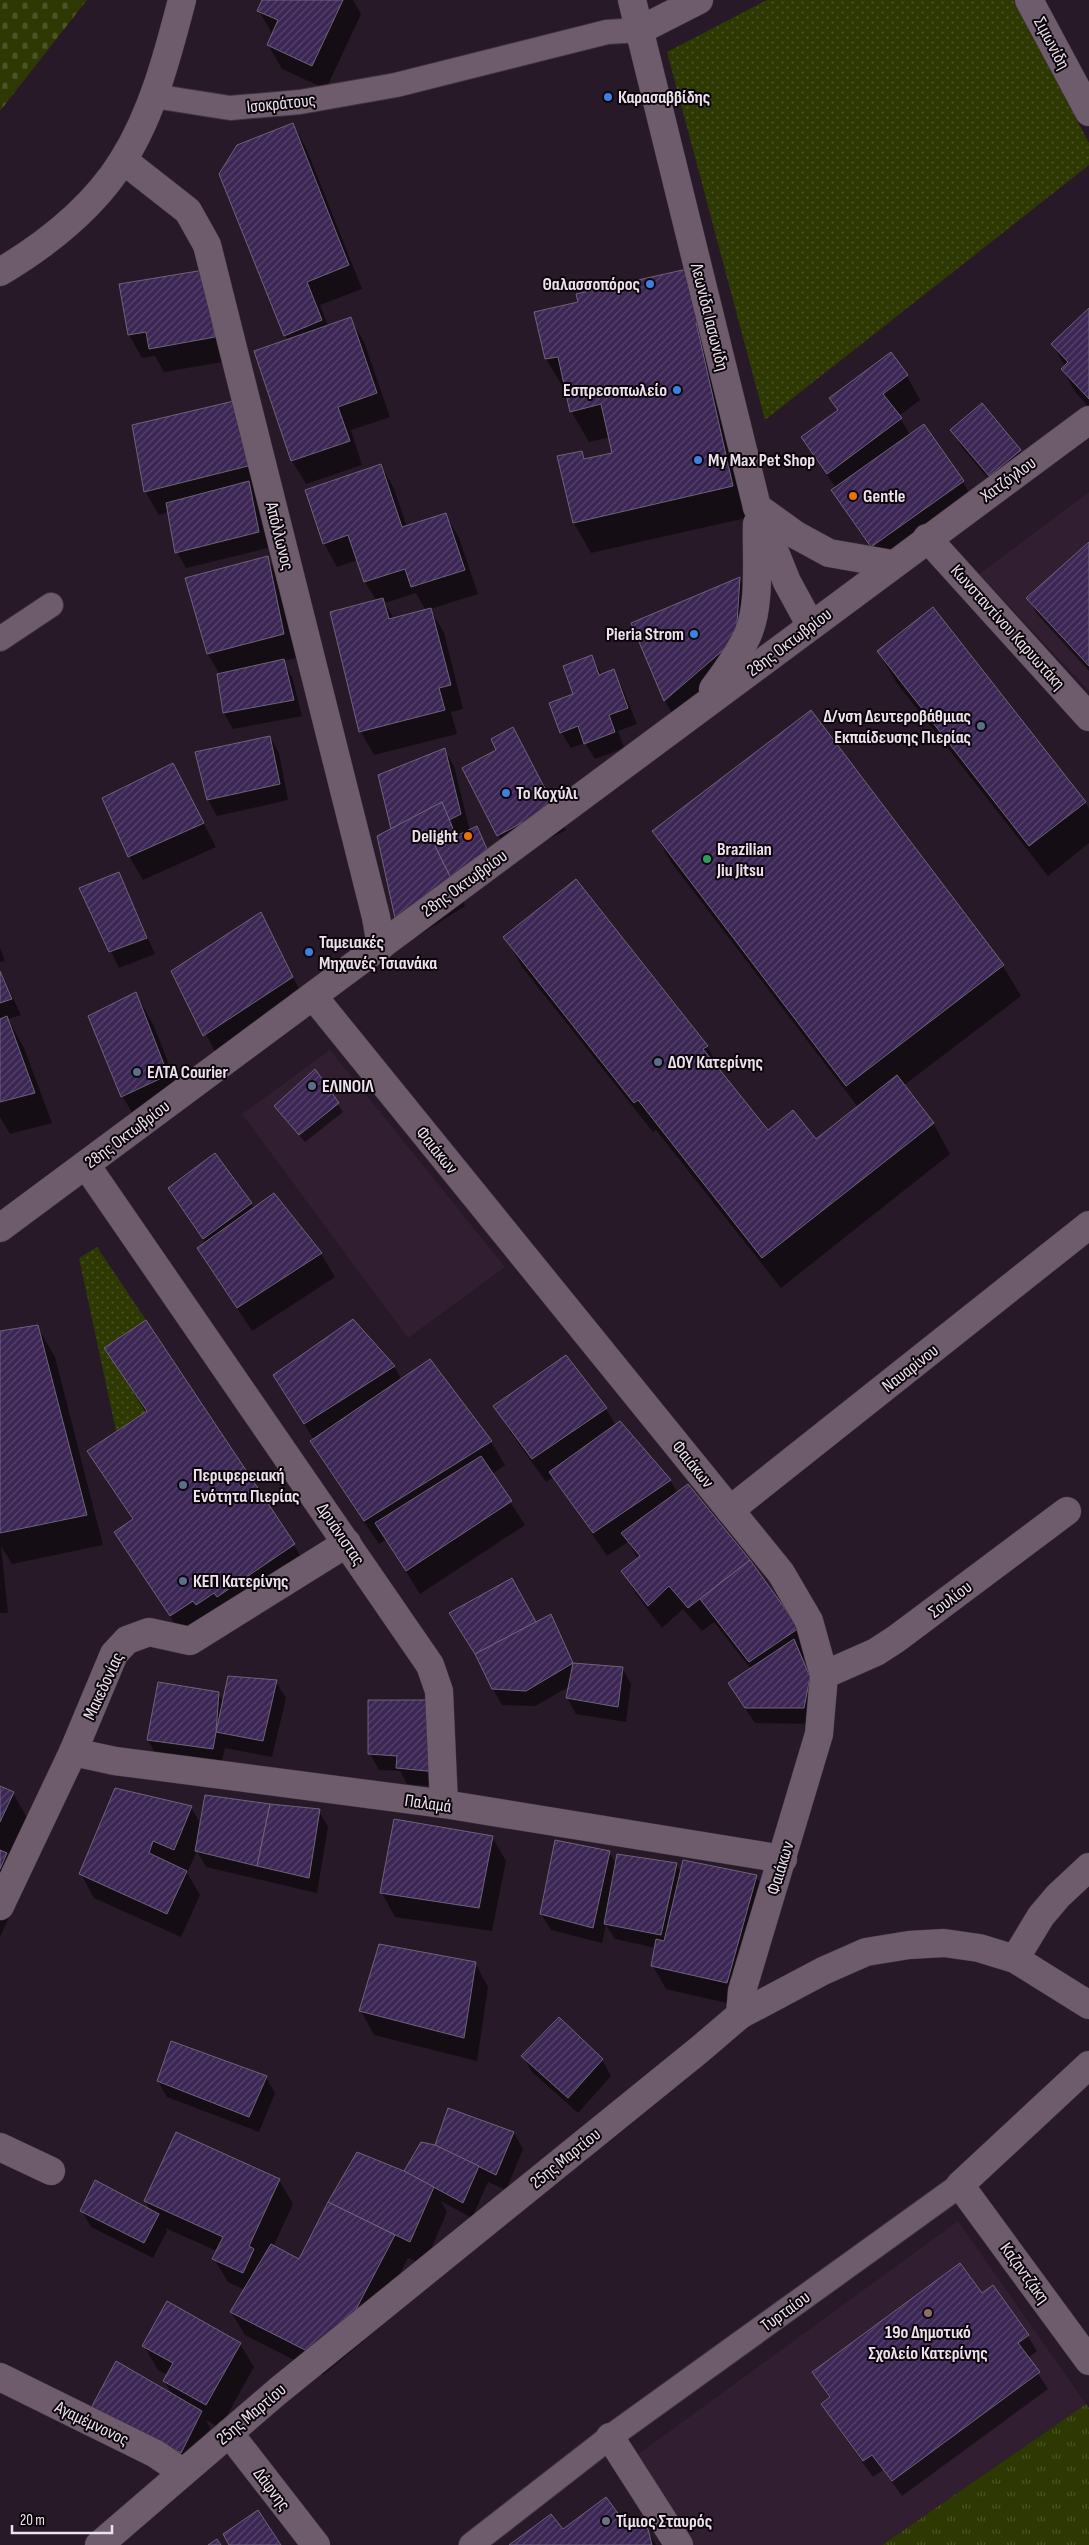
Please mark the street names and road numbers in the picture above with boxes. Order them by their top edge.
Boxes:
street label: Σιμωνίδη [1029,13,1074,73]
street label: Ισοκράτους [245,89,317,118]
street label: Λεωνίδα Ιασωνίδη [686,260,733,373]
street label: Χατζόγλου [976,452,1040,507]
street label: Απόλλωνος [261,499,298,572]
street label: Κωνσταντίνου Καρυωτάκη [946,561,1069,694]
street label: 28ης Οκτωβρίου [743,604,836,681]
street label: 28ης Οκτωβρίου [417,845,511,922]
street label: 28ης Οκτωβρίου [81,1096,174,1173]
street label: Φαιάκων [411,1122,462,1178]
street label: Ναυαρίνου [878,1340,943,1397]
street label: Φαιάκων [667,1436,718,1492]
street label: Δρυάνιστας [312,1499,369,1570]
street label: Σουλίου [925,1576,976,1622]
street label: Μακεδονίας [79,1649,128,1723]
street label: Παλαμά [403,1790,453,1817]
street label: Φαιάκων [762,1839,799,1897]
street label: 25ης Μαρτίου [526,2124,605,2193]
street label: Καζαντζάκη [995,2239,1054,2308]
street label: Τυρταίου [757,2287,814,2336]
street label: 25ης Μαρτίου [212,2379,290,2450]
street label: Αγαμέμνονος [51,2396,132,2450]
street label: Δάφνης [249,2464,294,2515]

